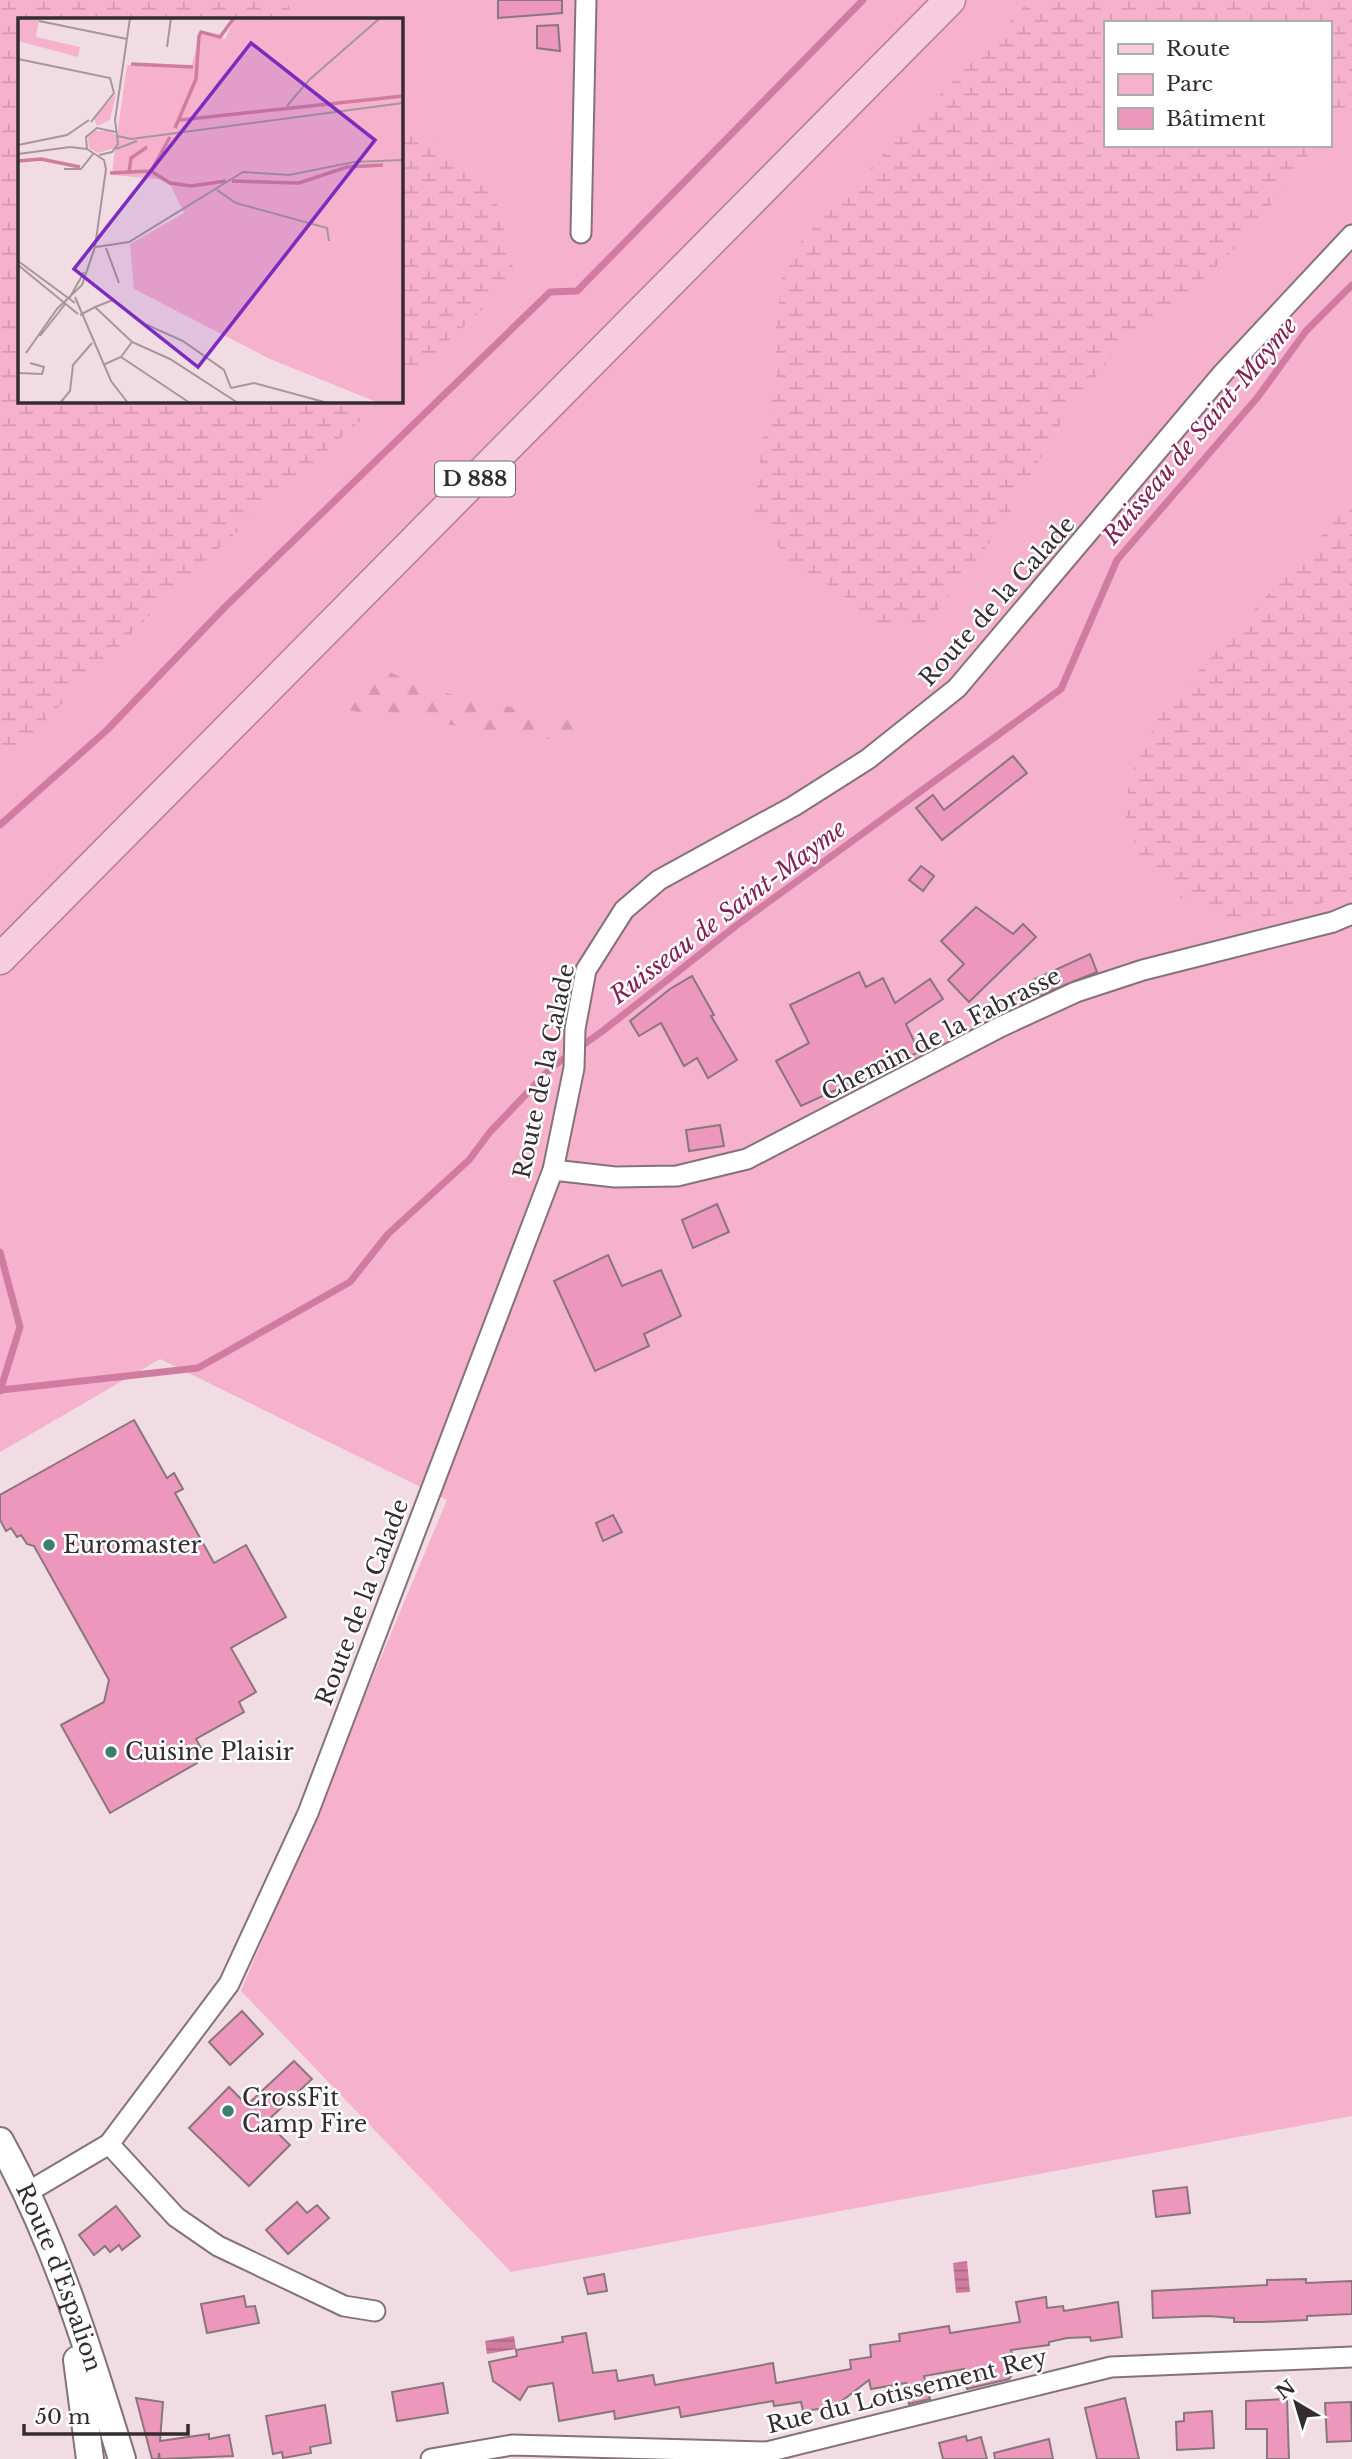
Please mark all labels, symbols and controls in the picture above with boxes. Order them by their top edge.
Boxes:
inset map [18,18,402,402]
legend [1104,21,1331,147]
text: Route [1166,36,1230,62]
text: Parc [1166,71,1213,97]
text: Bâtiment [1166,106,1266,132]
water label: Ruisseau de Saint-Mayme [1095,311,1303,551]
road number: D 888 [435,462,515,496]
street label: Route de la Calade [913,510,1081,692]
water label: Ruisseau de Saint-Mayme [603,813,851,1010]
street label: Route de la Calade [508,961,580,1181]
street label: Chemin de la Fabrasse [817,961,1065,1107]
street label: Route de la Calade [310,1495,414,1709]
place label: Euromaster [63,1531,202,1559]
marker: Euromaster [41,1537,57,1553]
place label: Cuisine Plaisir [125,1738,294,1766]
marker: Cuisine Plaisir [103,1744,119,1760]
place label: CrossFit Camp Fire [242,2084,367,2138]
marker: CrossFit Camp Fire [220,2103,236,2119]
street label: Route d'Espalion [10,2179,108,2375]
street label: Rue du Lotissement Rey [764,2343,1050,2439]
north arrow [1261,2368,1331,2438]
text: N [1272,2375,1300,2405]
scale bar [24,2392,189,2436]
text: 50 m [35,2404,91,2430]

